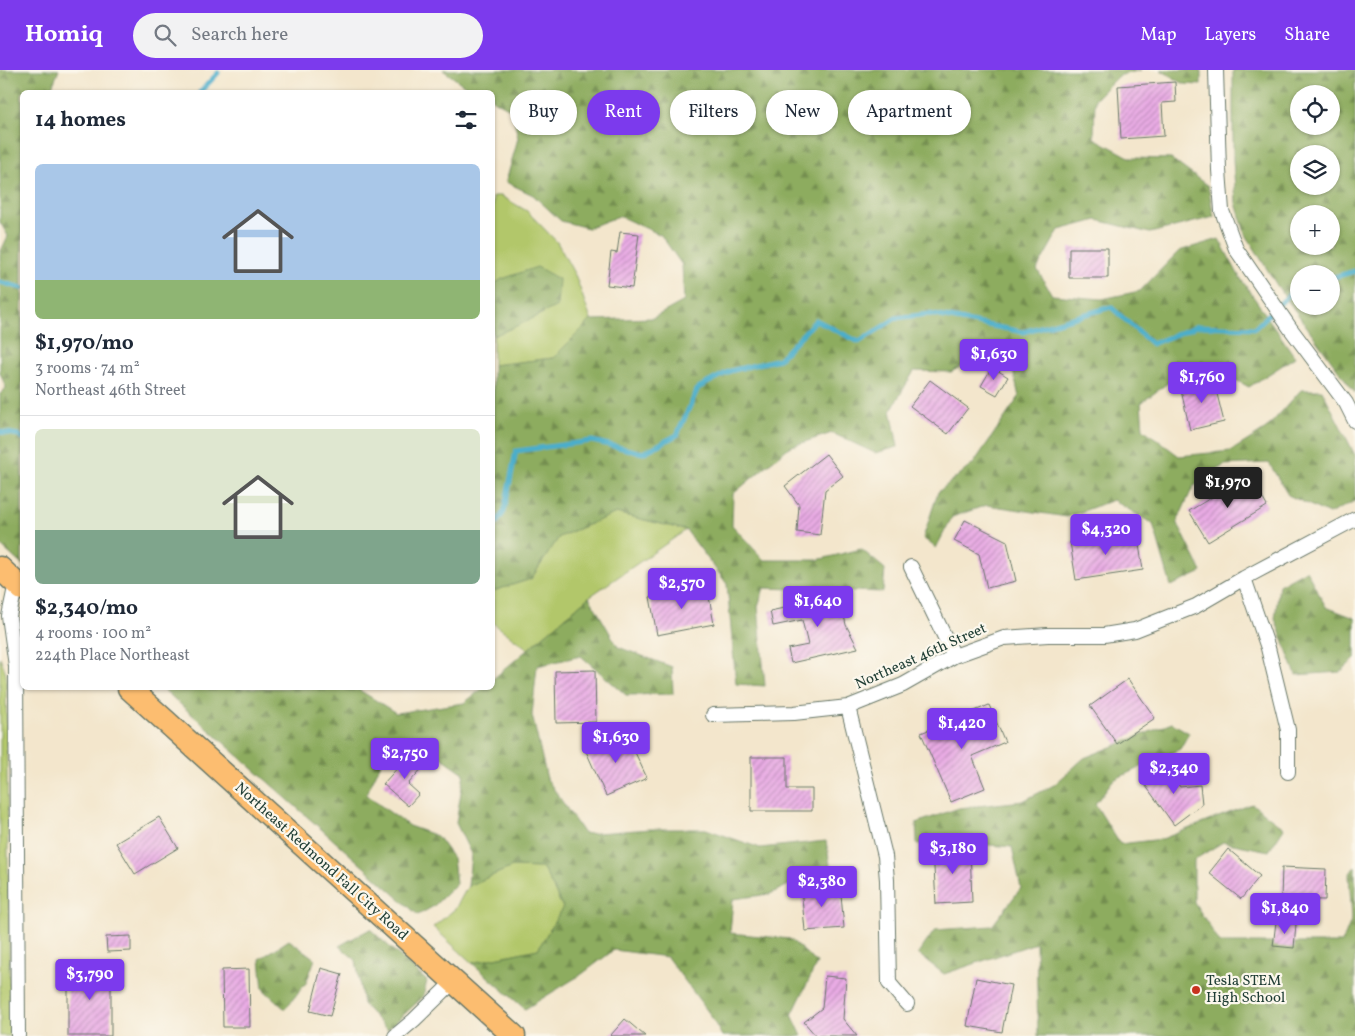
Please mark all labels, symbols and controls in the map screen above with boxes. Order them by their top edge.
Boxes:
search box [133,13,483,58]
text: Homiq [25,18,103,52]
icon: search [151,21,179,49]
text: Search here [191,22,288,48]
text: Map [1140,23,1176,48]
text: Layers [1204,23,1256,48]
text: Share [1284,23,1330,48]
map controls [1290,85,1340,315]
button: locate [1290,85,1340,135]
chip: Buy [510,90,577,135]
chip: Rent [587,90,660,135]
chip: Filters [670,90,756,135]
chip: New [766,90,838,135]
chip: Apartment [848,90,971,135]
text: 14 homes [35,106,126,135]
icon: filters [452,106,480,134]
button: layers [1290,145,1340,195]
icon: home [213,196,303,286]
button: + [1290,205,1340,255]
button: − [1290,265,1340,315]
text: $1,970/mo [35,329,134,358]
pin: $1,630 [953,338,1035,381]
text: $1,630 [971,344,1017,366]
text: 3 rooms · 74 m² [35,358,140,380]
pin: $1,760 [1161,362,1243,404]
text: $1,760 [1179,367,1225,389]
text: Northeast 46th Street [35,380,186,402]
icon: home [213,462,303,552]
pin: $1,970 [1187,466,1269,509]
text: $1,970 [1205,472,1251,494]
pin: $4,320 [1065,514,1147,556]
text: $4,320 [1081,519,1131,541]
pin: $2,570 [641,568,723,610]
text: $2,570 [659,573,705,595]
pin: $1,640 [777,586,859,628]
text: $1,640 [794,591,842,613]
text: $2,340/mo [35,594,138,623]
street label: Northeast 46th Street [852,619,990,695]
text: 4 rooms · 100 m² [35,623,151,645]
text: 224th Place Northeast [35,645,190,667]
pin: $1,420 [921,708,1003,750]
text: $1,420 [938,713,986,735]
pin: $1,630 [575,722,657,764]
text: $1,630 [593,727,639,749]
pin: $2,750 [364,738,446,780]
text: $2,750 [382,743,428,765]
pin: $2,340 [1133,752,1215,795]
text: $2,340 [1150,758,1198,780]
street label: Northeast Redmond Fall City Road [230,778,412,946]
pin: $3,180 [912,832,994,875]
text: $3,180 [930,838,976,860]
pin: $2,380 [781,866,863,908]
text: $2,380 [798,871,846,893]
pin: $1,840 [1244,892,1326,935]
text: $1,840 [1261,898,1309,920]
pin: $3,790 [49,958,131,1001]
text: $3,790 [66,964,114,986]
place label: Tesla STEM High School [1206,971,1285,1009]
marker: Tesla STEM High School [1190,984,1202,996]

